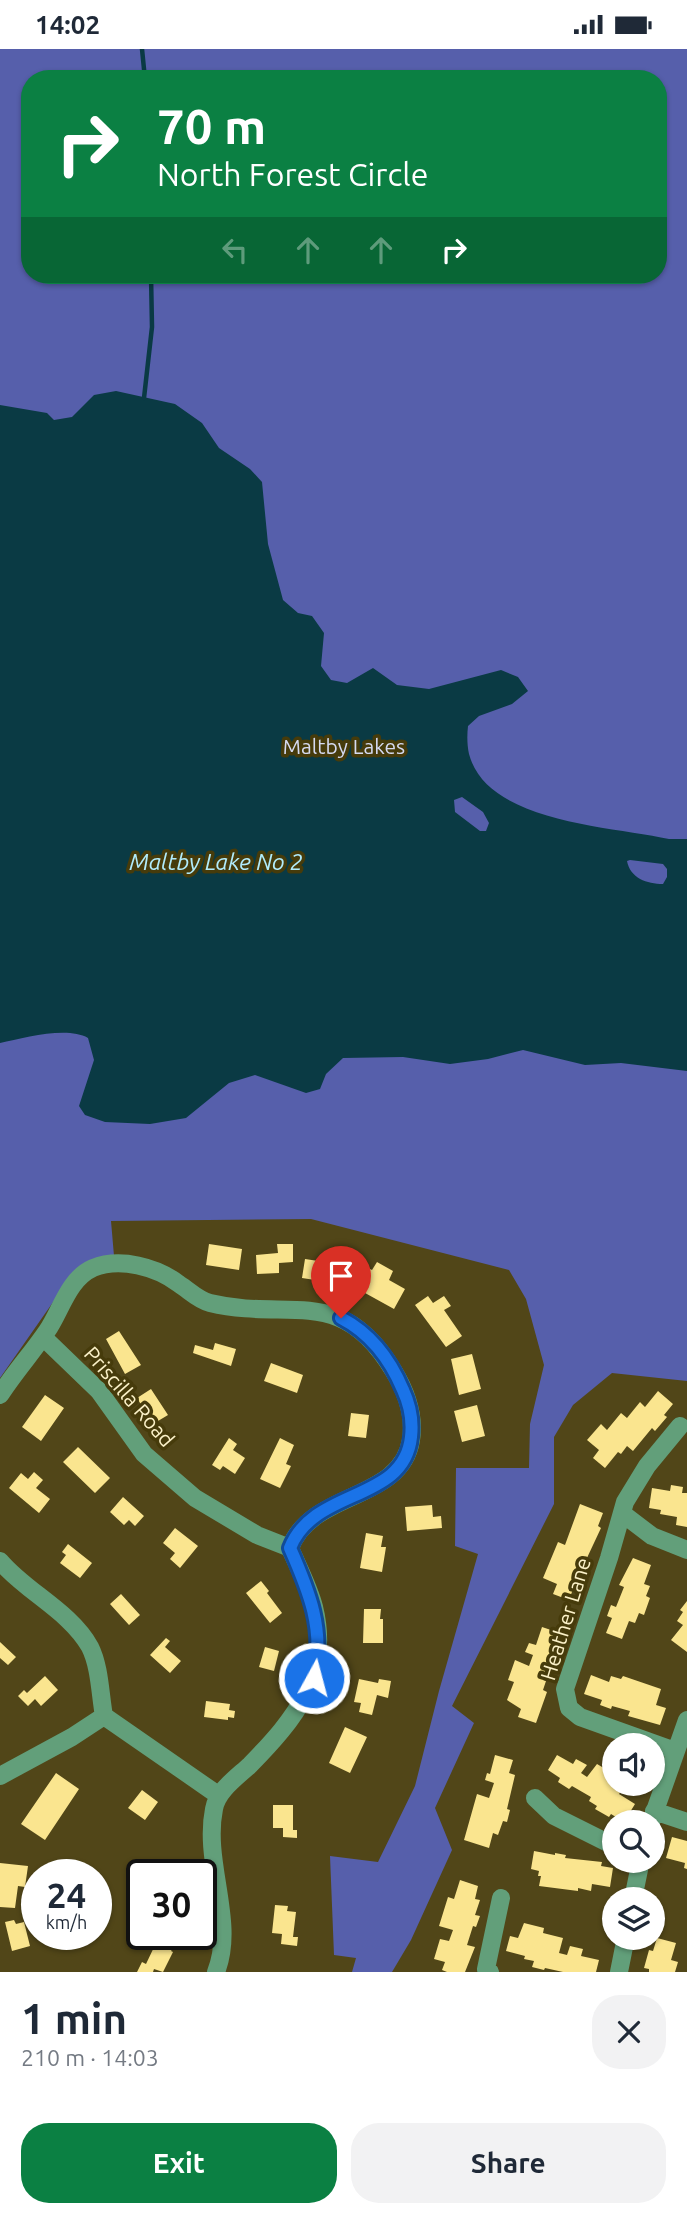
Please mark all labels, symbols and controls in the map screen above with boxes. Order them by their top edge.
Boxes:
text: 14:02 [35,10,100,39]
icon: right [42,98,133,189]
text: 70 m [157,98,266,153]
text: North Forest Circle [157,156,428,192]
icon: left [216,231,254,269]
icon: ahead [289,231,327,269]
icon: ahead [362,231,400,269]
icon: right [435,231,473,269]
park label: Maltby Lakes [283,734,405,758]
water label: Maltby Lake No 2 [129,849,303,874]
pin [311,1246,371,1318]
icon: arrive [322,1257,360,1295]
street label: Priscilla Road [80,1341,180,1451]
street label: Heather Lane [535,1555,595,1683]
position arrow [277,1641,351,1715]
map controls [602,1733,665,1950]
button: sound [602,1733,665,1796]
button: search [602,1810,665,1873]
speed limit sign: 30 [126,1859,217,1950]
text: 24 [47,1875,86,1915]
button: layers [602,1887,665,1950]
text: km/h [46,1912,87,1932]
text: 1 min [21,1995,127,2042]
button: close [592,1995,666,2069]
text: 210 m · 14:03 [21,2045,159,2070]
button: Exit [21,2123,337,2203]
button: Share [351,2123,666,2203]

